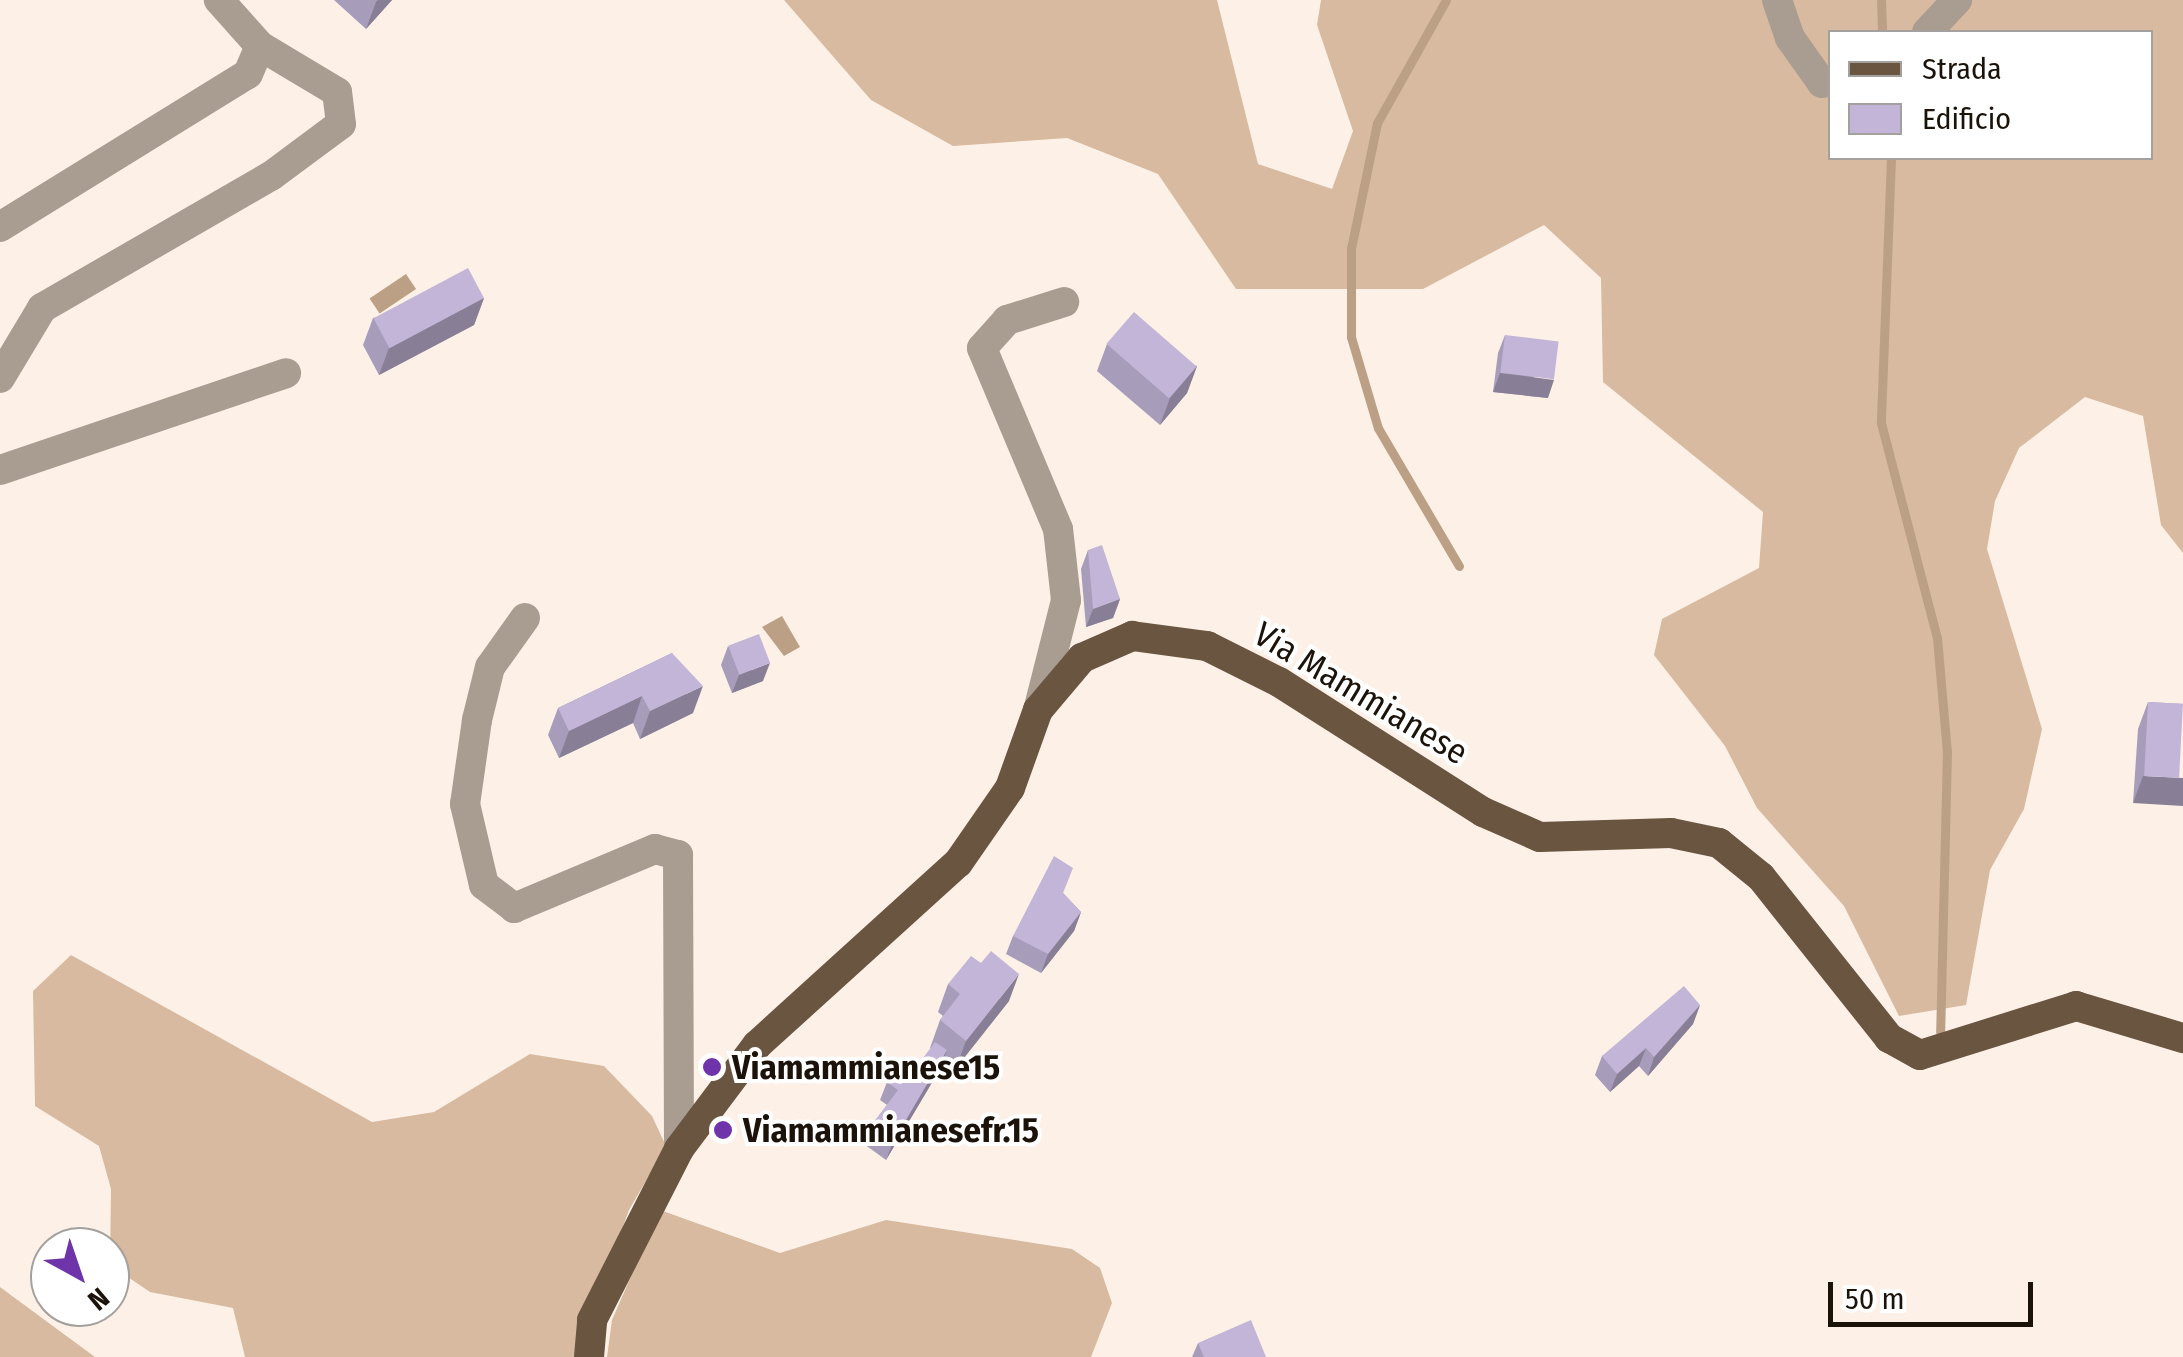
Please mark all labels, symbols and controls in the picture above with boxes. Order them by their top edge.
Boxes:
legend [1828,30,2153,160]
text: Strada [1922,51,2002,87]
text: Edificio [1922,101,2011,137]
street label: Via Mammianese [1247,613,1475,773]
place label: Viamammianese15 [732,1046,1000,1088]
marker: Viamammianese15 [701,1056,723,1078]
place label: Viamammianesefr.15 [743,1109,1039,1151]
marker: Viamammianesefr.15 [712,1119,734,1141]
north arrow [30,1227,130,1327]
scale bar [1833,1262,2038,1324]
text: N [81,1281,115,1317]
text: 50 m [1845,1281,1905,1317]

